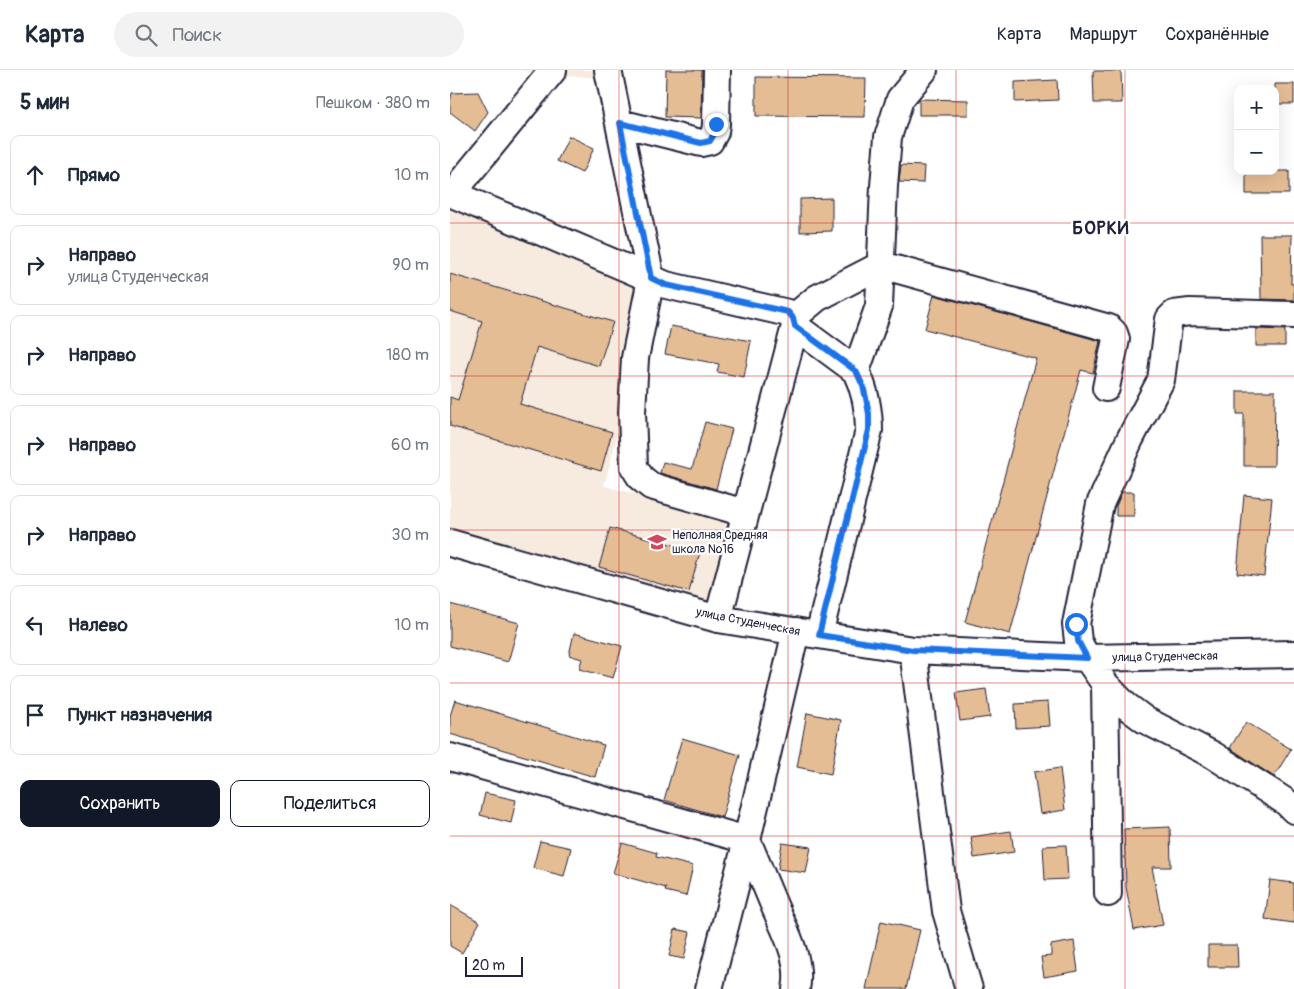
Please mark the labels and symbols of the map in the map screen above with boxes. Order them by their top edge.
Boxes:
route end [705,113,728,136]
district label: БОРКИ [1072,217,1130,240]
place label: Неполная Средняя школа №16 [672,528,768,557]
school or university icon: Неполная Средняя школа №16 [646,531,668,553]
street label: улица Студенческая [694,604,802,640]
route start [1065,613,1088,636]
street label: улица Студенческая [1111,649,1218,665]
scale bar [465,954,522,977]

